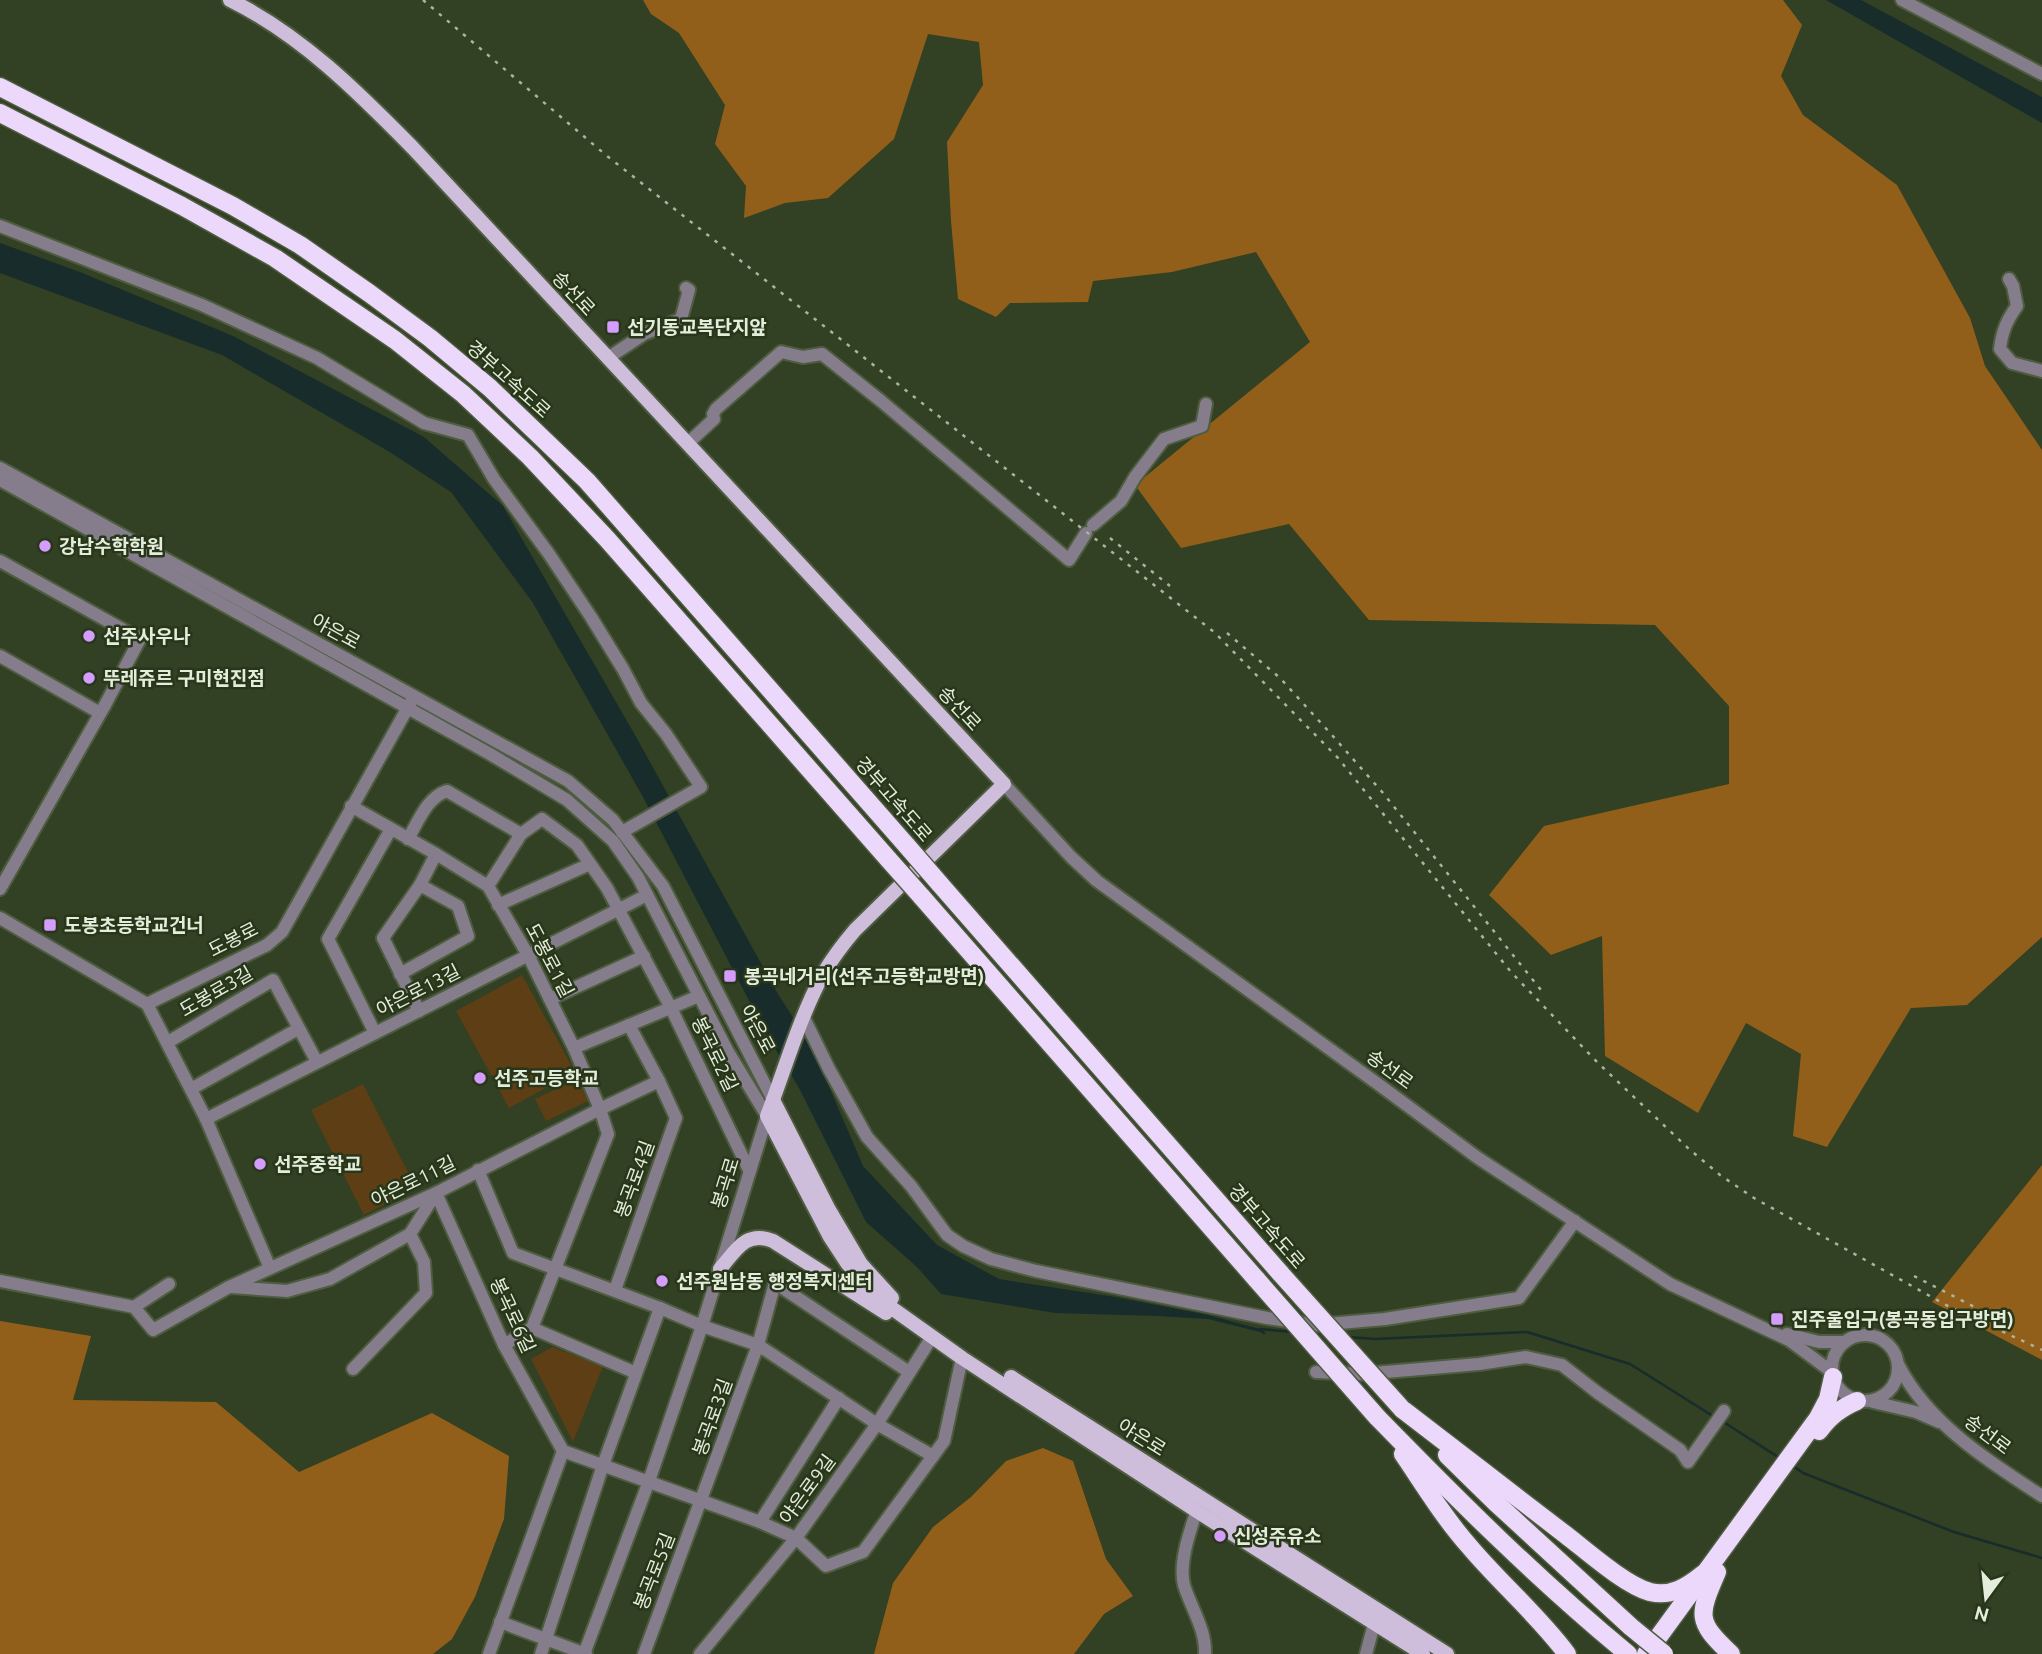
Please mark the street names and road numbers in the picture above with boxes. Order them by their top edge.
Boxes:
street label: 송선로 [548,266,600,320]
street label: 경부고속도로 [463,336,555,422]
street label: 야은로 [308,609,364,653]
street label: 송선로 [934,681,986,735]
street label: 경부고속도로 [851,752,937,846]
street label: 도봉로 [205,917,261,961]
street label: 도봉로1길 [521,919,579,1001]
street label: 야은로13길 [372,959,464,1021]
street label: 도봉로3길 [176,961,256,1021]
street label: 야은로 [736,1001,780,1057]
street label: 봉곡로2길 [687,1013,743,1095]
street label: 송선로 [1362,1045,1418,1093]
street label: 봉곡로4길 [610,1137,658,1221]
street label: 야은로11길 [367,1151,459,1211]
street label: 봉곡로 [707,1155,743,1211]
street label: 경부고속도로 [1224,1179,1310,1273]
street label: 봉곡로6길 [486,1274,540,1356]
street label: 봉곡로3길 [688,1375,736,1459]
street label: 송선로 [1960,1409,2016,1459]
street label: 야은로 [1114,1414,1170,1460]
street label: 야은로9길 [774,1450,840,1528]
street label: 봉곡로5길 [629,1529,679,1613]

